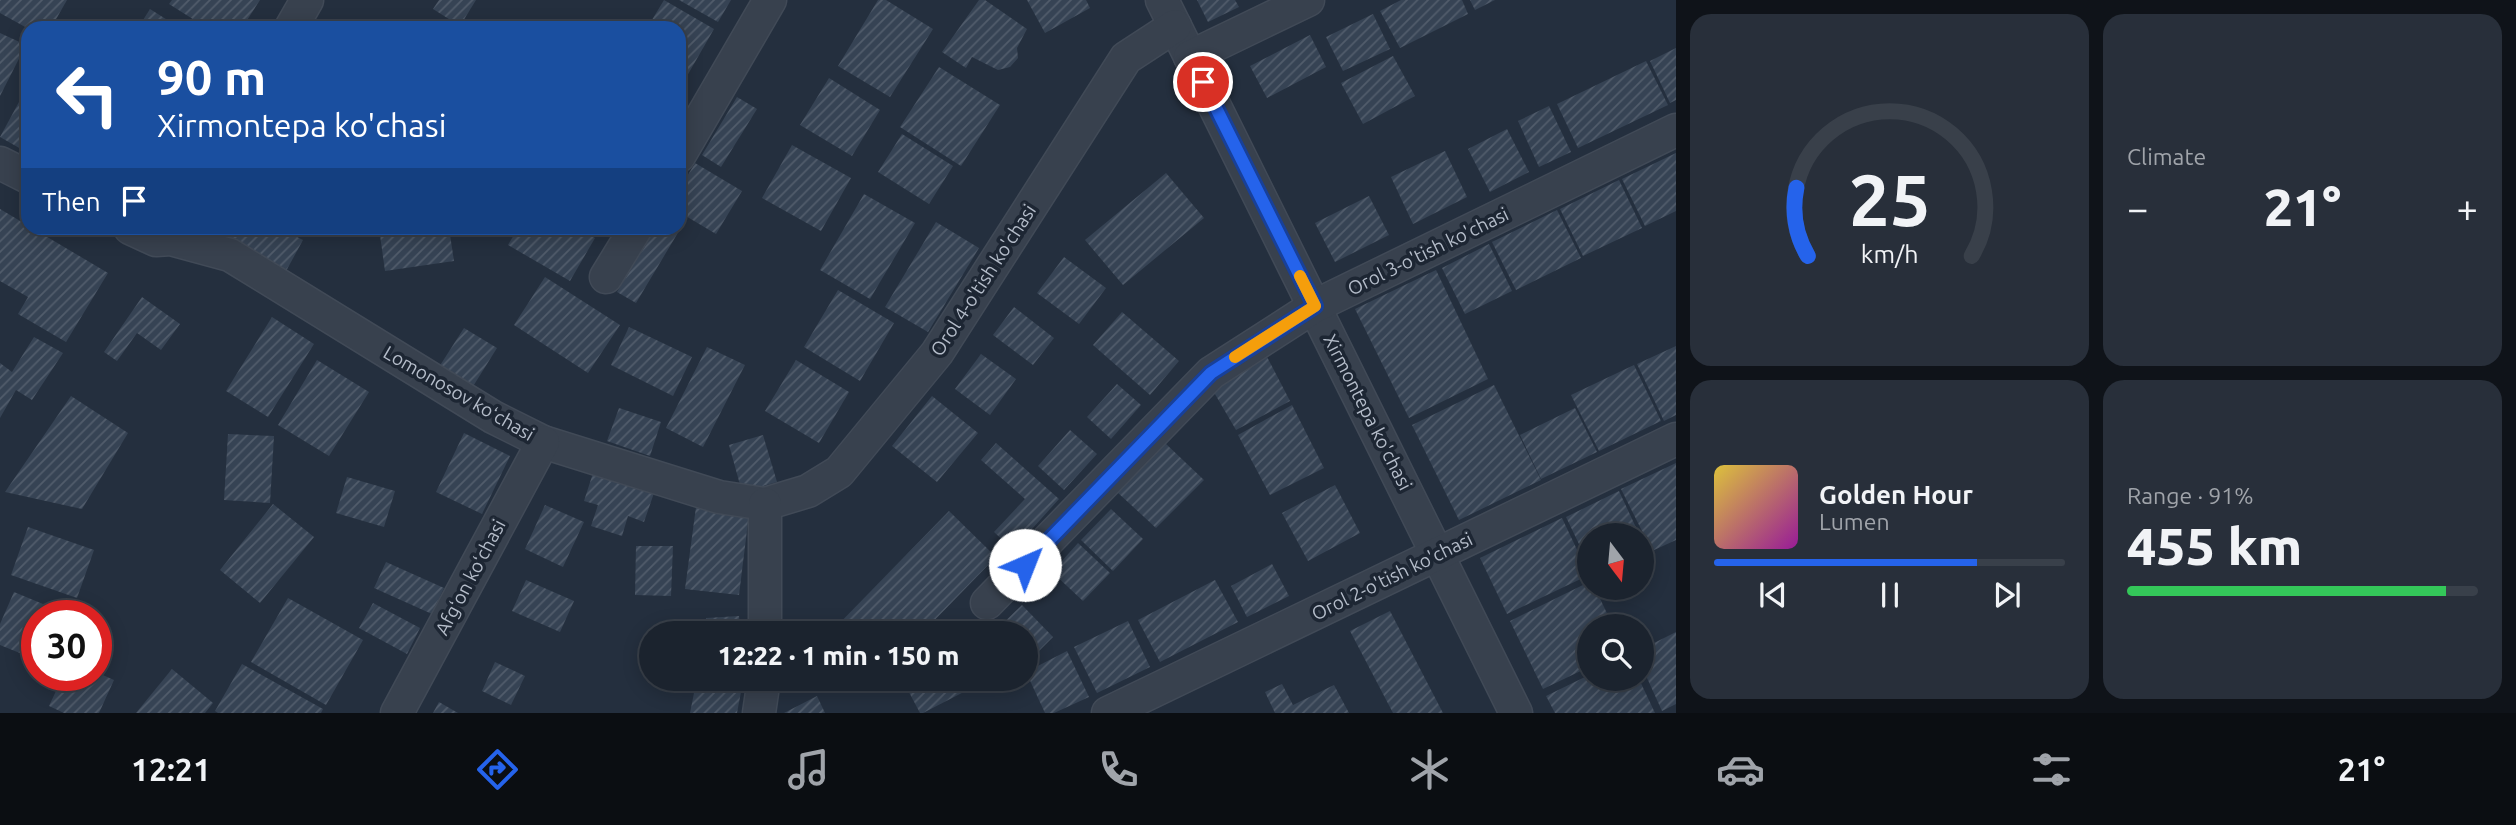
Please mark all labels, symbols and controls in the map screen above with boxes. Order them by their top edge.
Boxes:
icon: left [42,49,133,140]
text: 90 m [157,49,266,104]
pin [1173,52,1233,112]
icon: arrive [1184,63,1222,101]
text: Xirmontepa ko'chasi [157,107,446,143]
text: Climate [2127,144,2206,169]
text: 25 [1848,158,1931,240]
text: 21° [2264,178,2341,236]
icon: arrive [115,182,153,220]
text: Then [42,187,101,216]
text: − [2127,187,2148,229]
text: + [2457,187,2478,229]
street label: Orol 4-o'tish ko'chasi [926,200,1040,360]
street label: Orol 3-o'tish ko'chasi [1344,202,1512,300]
text: km/h [1861,240,1918,268]
street label: Xirmontepa ko'chasi [1319,330,1417,494]
street label: Lomonosov koʻchasi [380,341,538,445]
text: Golden Hour [1819,480,1973,509]
text: Range · 91% [2127,483,2254,508]
text: Lumen [1819,509,1890,534]
street label: Afgʻon koʻchasi [430,515,510,639]
text: 455 km [2127,517,2302,575]
north arrow [1577,523,1654,600]
map controls [1577,523,1654,691]
street label: Orol 2-o'tish ko'chasi [1308,527,1476,625]
position arrow [988,528,1062,602]
icon: previous [1754,576,1792,614]
icon: pause [1871,576,1909,614]
icon: next [1988,576,2026,614]
speed limit sign: 30 [21,600,112,691]
button: search [1577,614,1654,691]
text: 12:22 · 1 min · 150 m [718,641,959,670]
icon: directions [473,745,522,794]
icon: music [784,745,833,794]
icon: phone [1094,745,1143,794]
icon: climate [1405,745,1454,794]
icon: car [1716,745,1765,794]
icon: filters [2027,745,2076,794]
text: 12:21 [131,751,211,787]
text: 21° [2338,751,2385,787]

